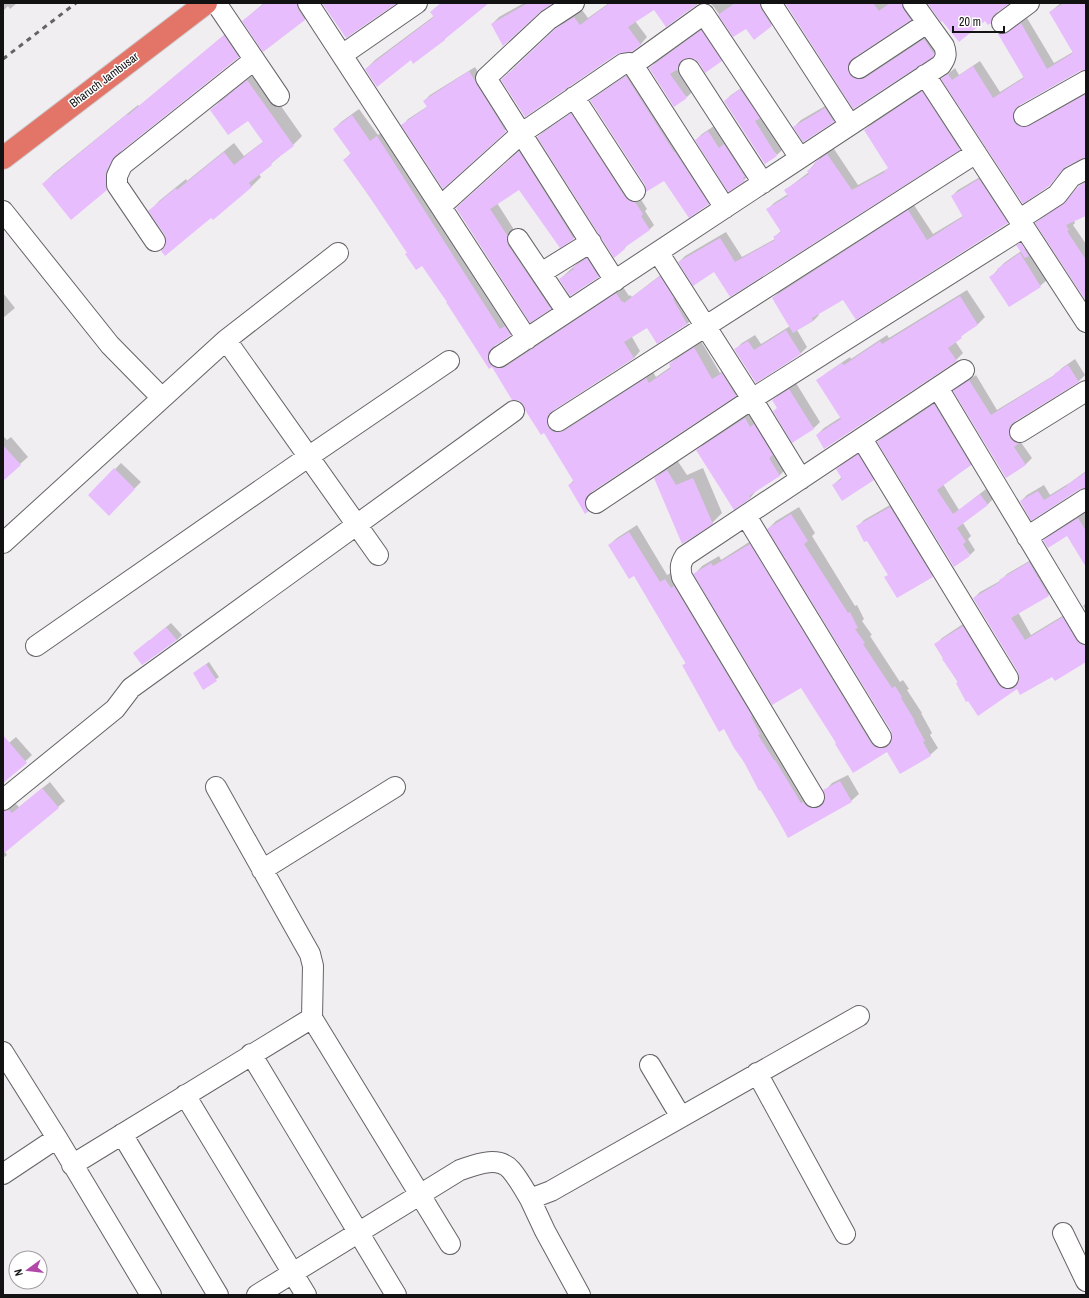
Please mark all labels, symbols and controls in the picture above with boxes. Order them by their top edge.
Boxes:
scale bar [953,8,1004,34]
text: 20 m [959,14,981,30]
street label: Bharuch Jambusar [66,48,142,111]
north arrow [8,1250,48,1290]
text: N [11,1268,26,1278]

